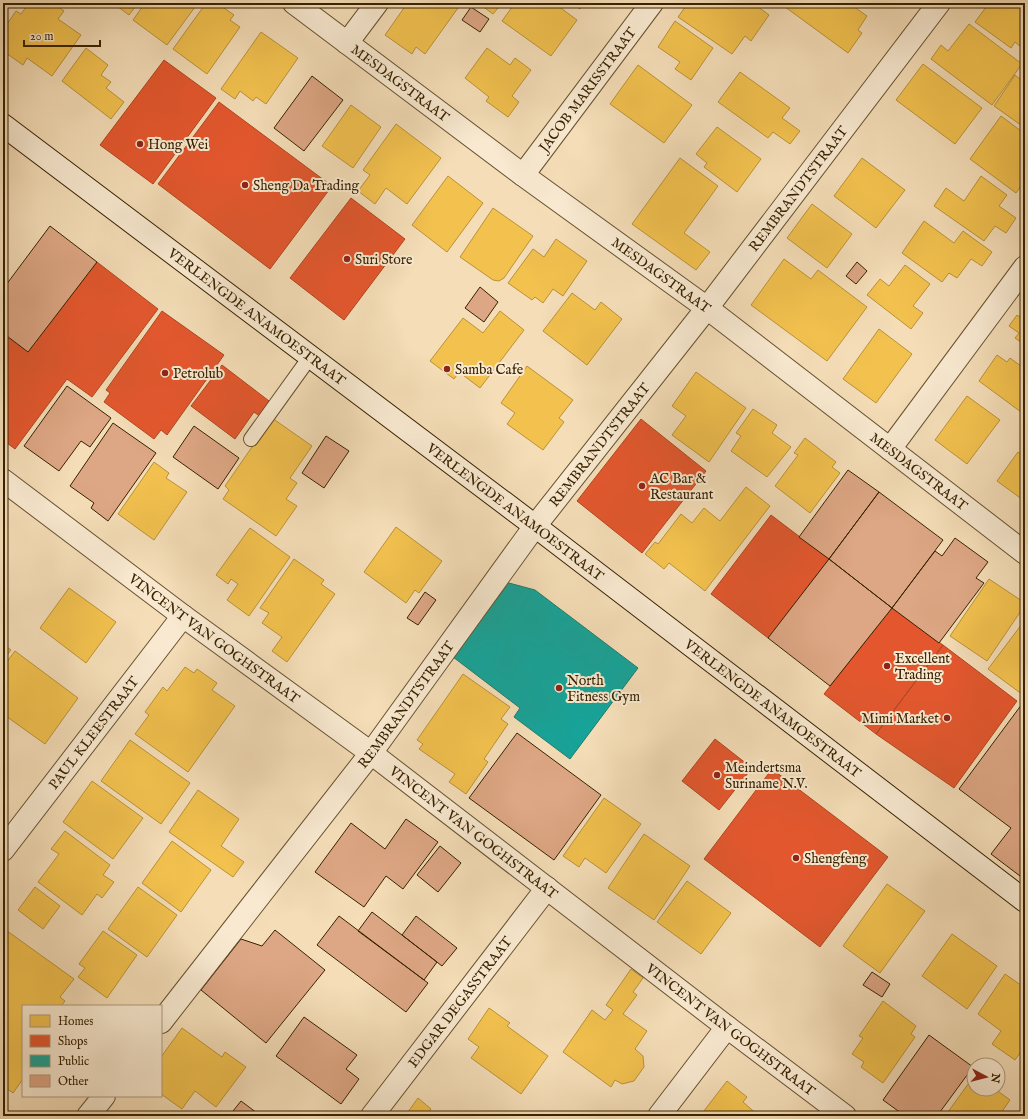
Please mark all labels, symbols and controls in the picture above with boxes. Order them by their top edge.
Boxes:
scale bar [24,22,100,48]
street label: JACOB MARISSTRAAT [534,23,641,158]
text: 20 m [30,29,53,44]
street label: MESDAGSTRAAT [347,41,453,127]
street label: REMBRANDTSTRAAT [745,122,853,256]
place label: Hong Wei [148,136,208,154]
marker: Hong Wei [135,139,145,149]
place label: Sheng Da Trading [253,177,359,195]
marker: Sheng Da Trading [240,180,250,190]
street label: MESDAGSTRAAT [608,234,714,318]
street label: VERLENGDE ANAMOESTRAAT [163,244,349,390]
place label: Suri Store [355,251,413,269]
marker: Suri Store [342,254,352,264]
place label: Samba Cafe [455,361,524,379]
marker: Samba Cafe [442,364,452,374]
place label: Petrolub [173,365,223,383]
marker: Petrolub [160,368,170,378]
street label: REMBRANDTSTRAAT [546,379,655,511]
street label: MESDAGSTRAAT [866,429,971,516]
street label: VERLENGDE ANAMOESTRAAT [422,439,608,586]
place label: AC Bar & Restaurant [649,470,714,504]
marker: AC Bar & Restaurant [637,481,647,491]
street label: VINCENT VAN GOGHSTRAAT [124,569,303,708]
street label: VERLENGDE ANAMOESTRAAT [680,635,865,783]
street label: REMBRANDTSTRAAT [354,637,459,772]
place label: Excellent Trading [895,650,950,684]
marker: Excellent Trading [882,661,892,671]
place label: North Fitness Gym [567,672,640,706]
street label: PAUL KLEESTRAAT [45,673,144,793]
marker: North Fitness Gym [554,683,564,693]
place label: Mimi Market [862,710,939,728]
marker: Mimi Market [942,713,952,723]
place label: Meindertsma Suriname N.V. [725,759,807,793]
street label: VINCENT VAN GOGHSTRAAT [385,762,562,904]
marker: Meindertsma Suriname N.V. [712,770,722,780]
place label: Shengfeng [804,850,867,868]
marker: Shengfeng [791,853,801,863]
street label: EDGAR DEGASSTRAAT [405,933,517,1071]
street label: VINCENT VAN GOGHSTRAAT [641,959,819,1101]
legend [22,1005,162,1097]
text: Homes [58,1014,94,1029]
text: Shops [58,1034,88,1050]
text: Public [58,1054,89,1069]
north arrow [966,1057,1006,1097]
text: N [987,1072,1003,1084]
text: Other [58,1074,89,1089]

